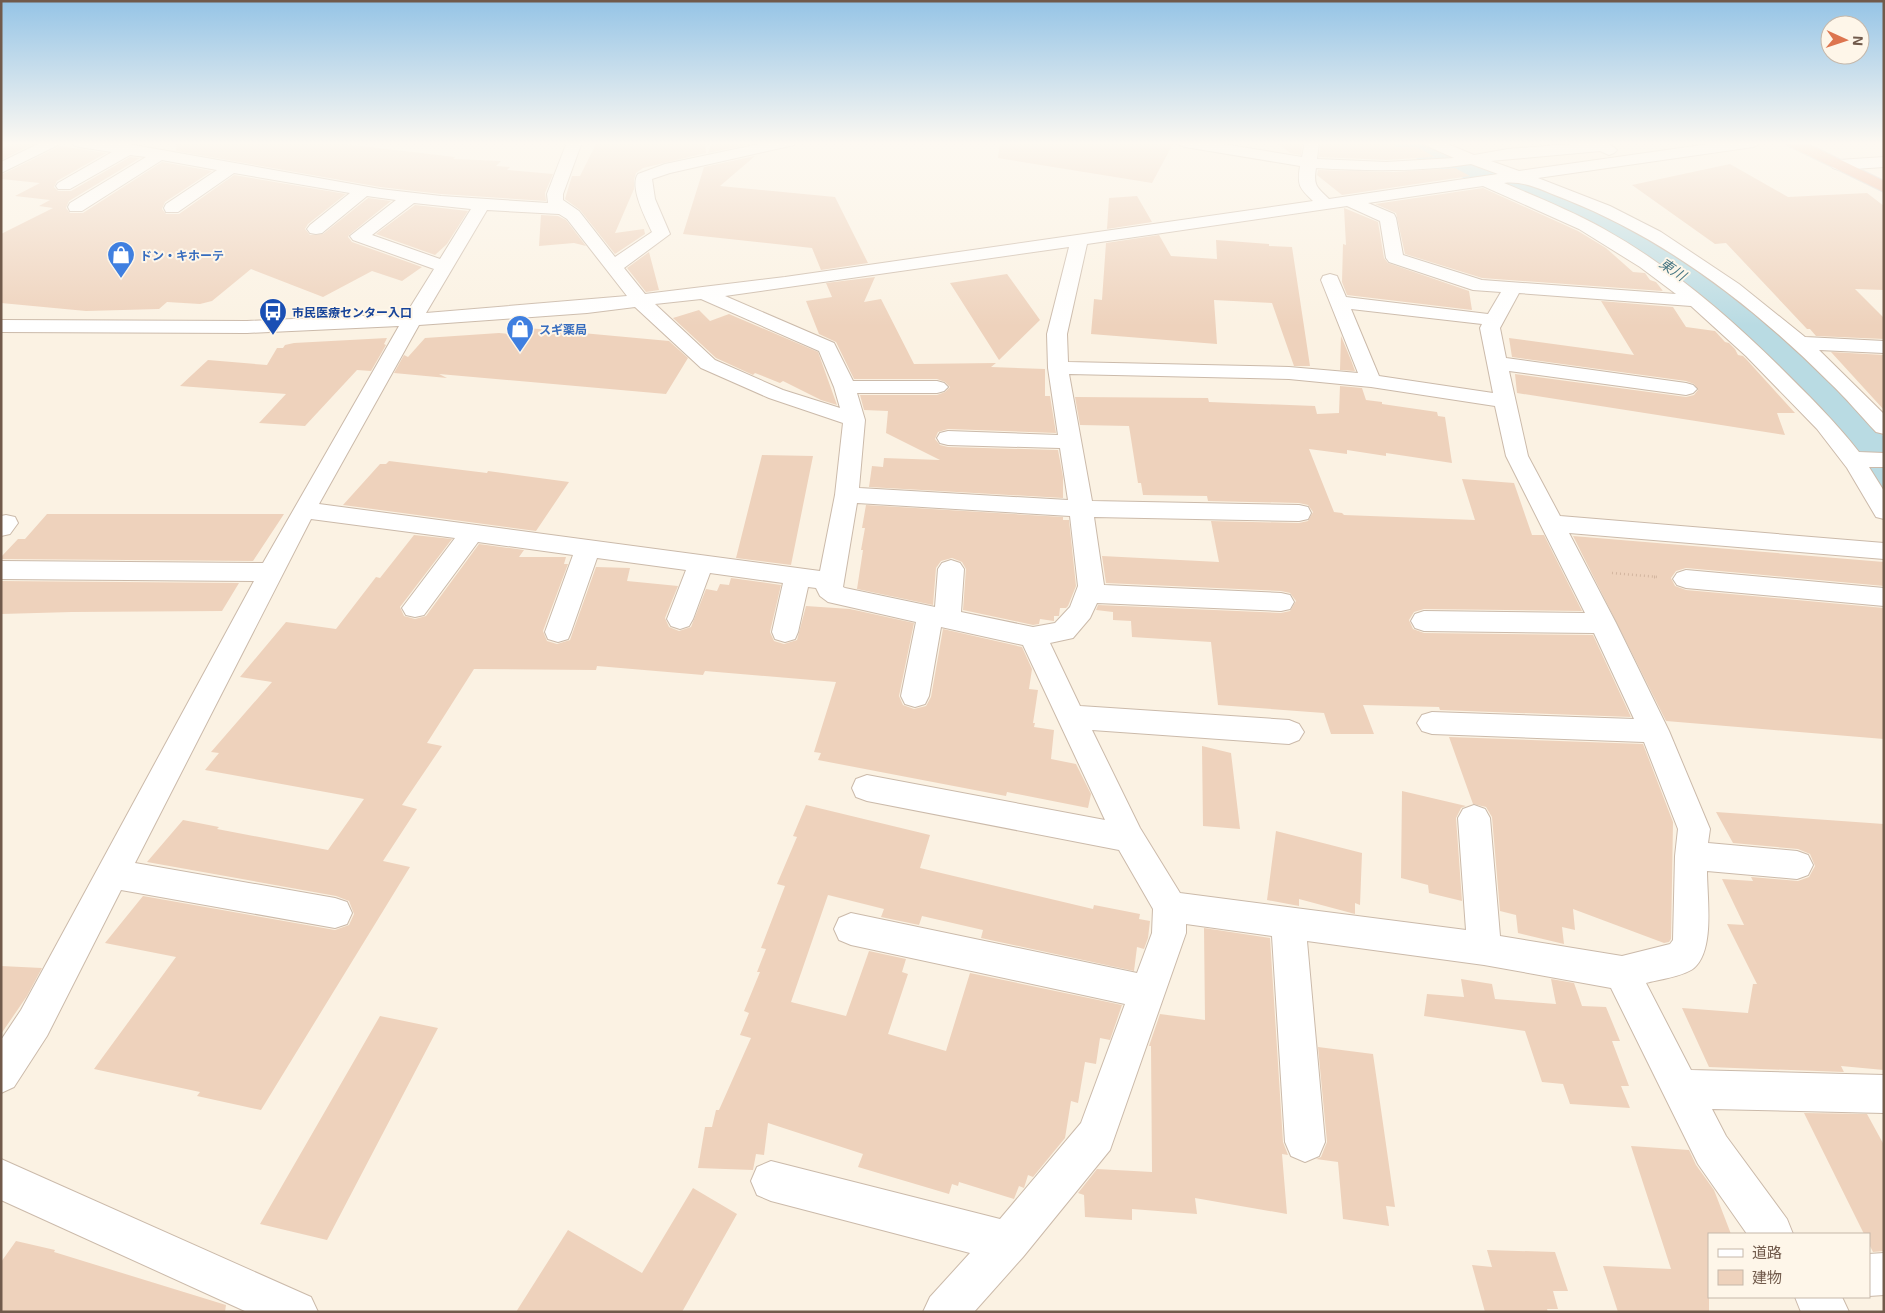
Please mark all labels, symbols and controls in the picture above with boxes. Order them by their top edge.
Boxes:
north arrow [1820,15,1870,65]
text: N [1850,35,1867,46]
shop icon: ドン・キホーテ [106,240,136,279]
place label: ドン・キホーテ [140,248,224,262]
water label: 東川 [1657,254,1691,285]
bus stop icon: 市民医療センター入口 [258,297,288,336]
place label: 市民医療センター入口 [292,305,412,319]
shop icon: スギ薬局 [505,314,535,353]
place label: スギ薬局 [539,322,587,336]
legend [1708,1233,1870,1298]
text: 道路 [1752,1243,1782,1261]
text: 建物 [1752,1268,1782,1286]

